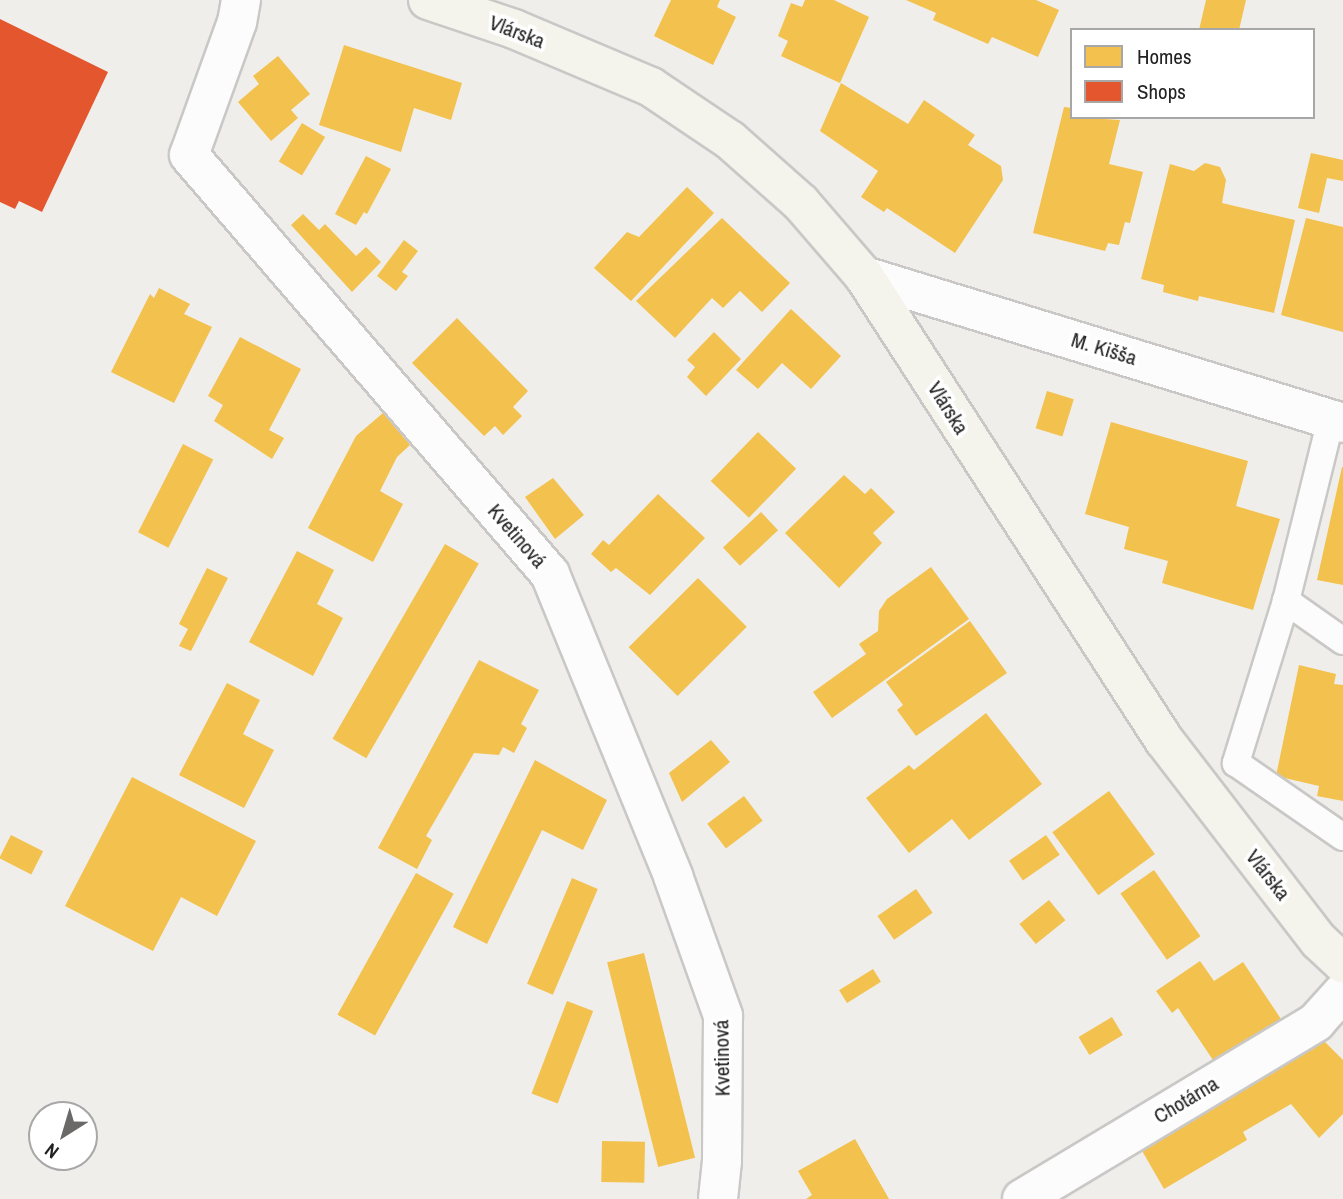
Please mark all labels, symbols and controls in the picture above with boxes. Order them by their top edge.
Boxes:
street label: Vlárska [486,10,548,54]
legend [1070,28,1315,119]
text: Homes [1137,42,1192,71]
text: Shops [1137,77,1186,106]
street label: M. Kišša [1068,327,1140,371]
street label: Vlárska [922,377,974,439]
street label: Kvetinová [482,499,552,573]
street label: Vlárska [1240,845,1296,905]
street label: Kvetinová [709,1019,735,1097]
street label: Chotárna [1149,1071,1223,1129]
north arrow [28,1101,98,1171]
text: N [39,1137,64,1165]

